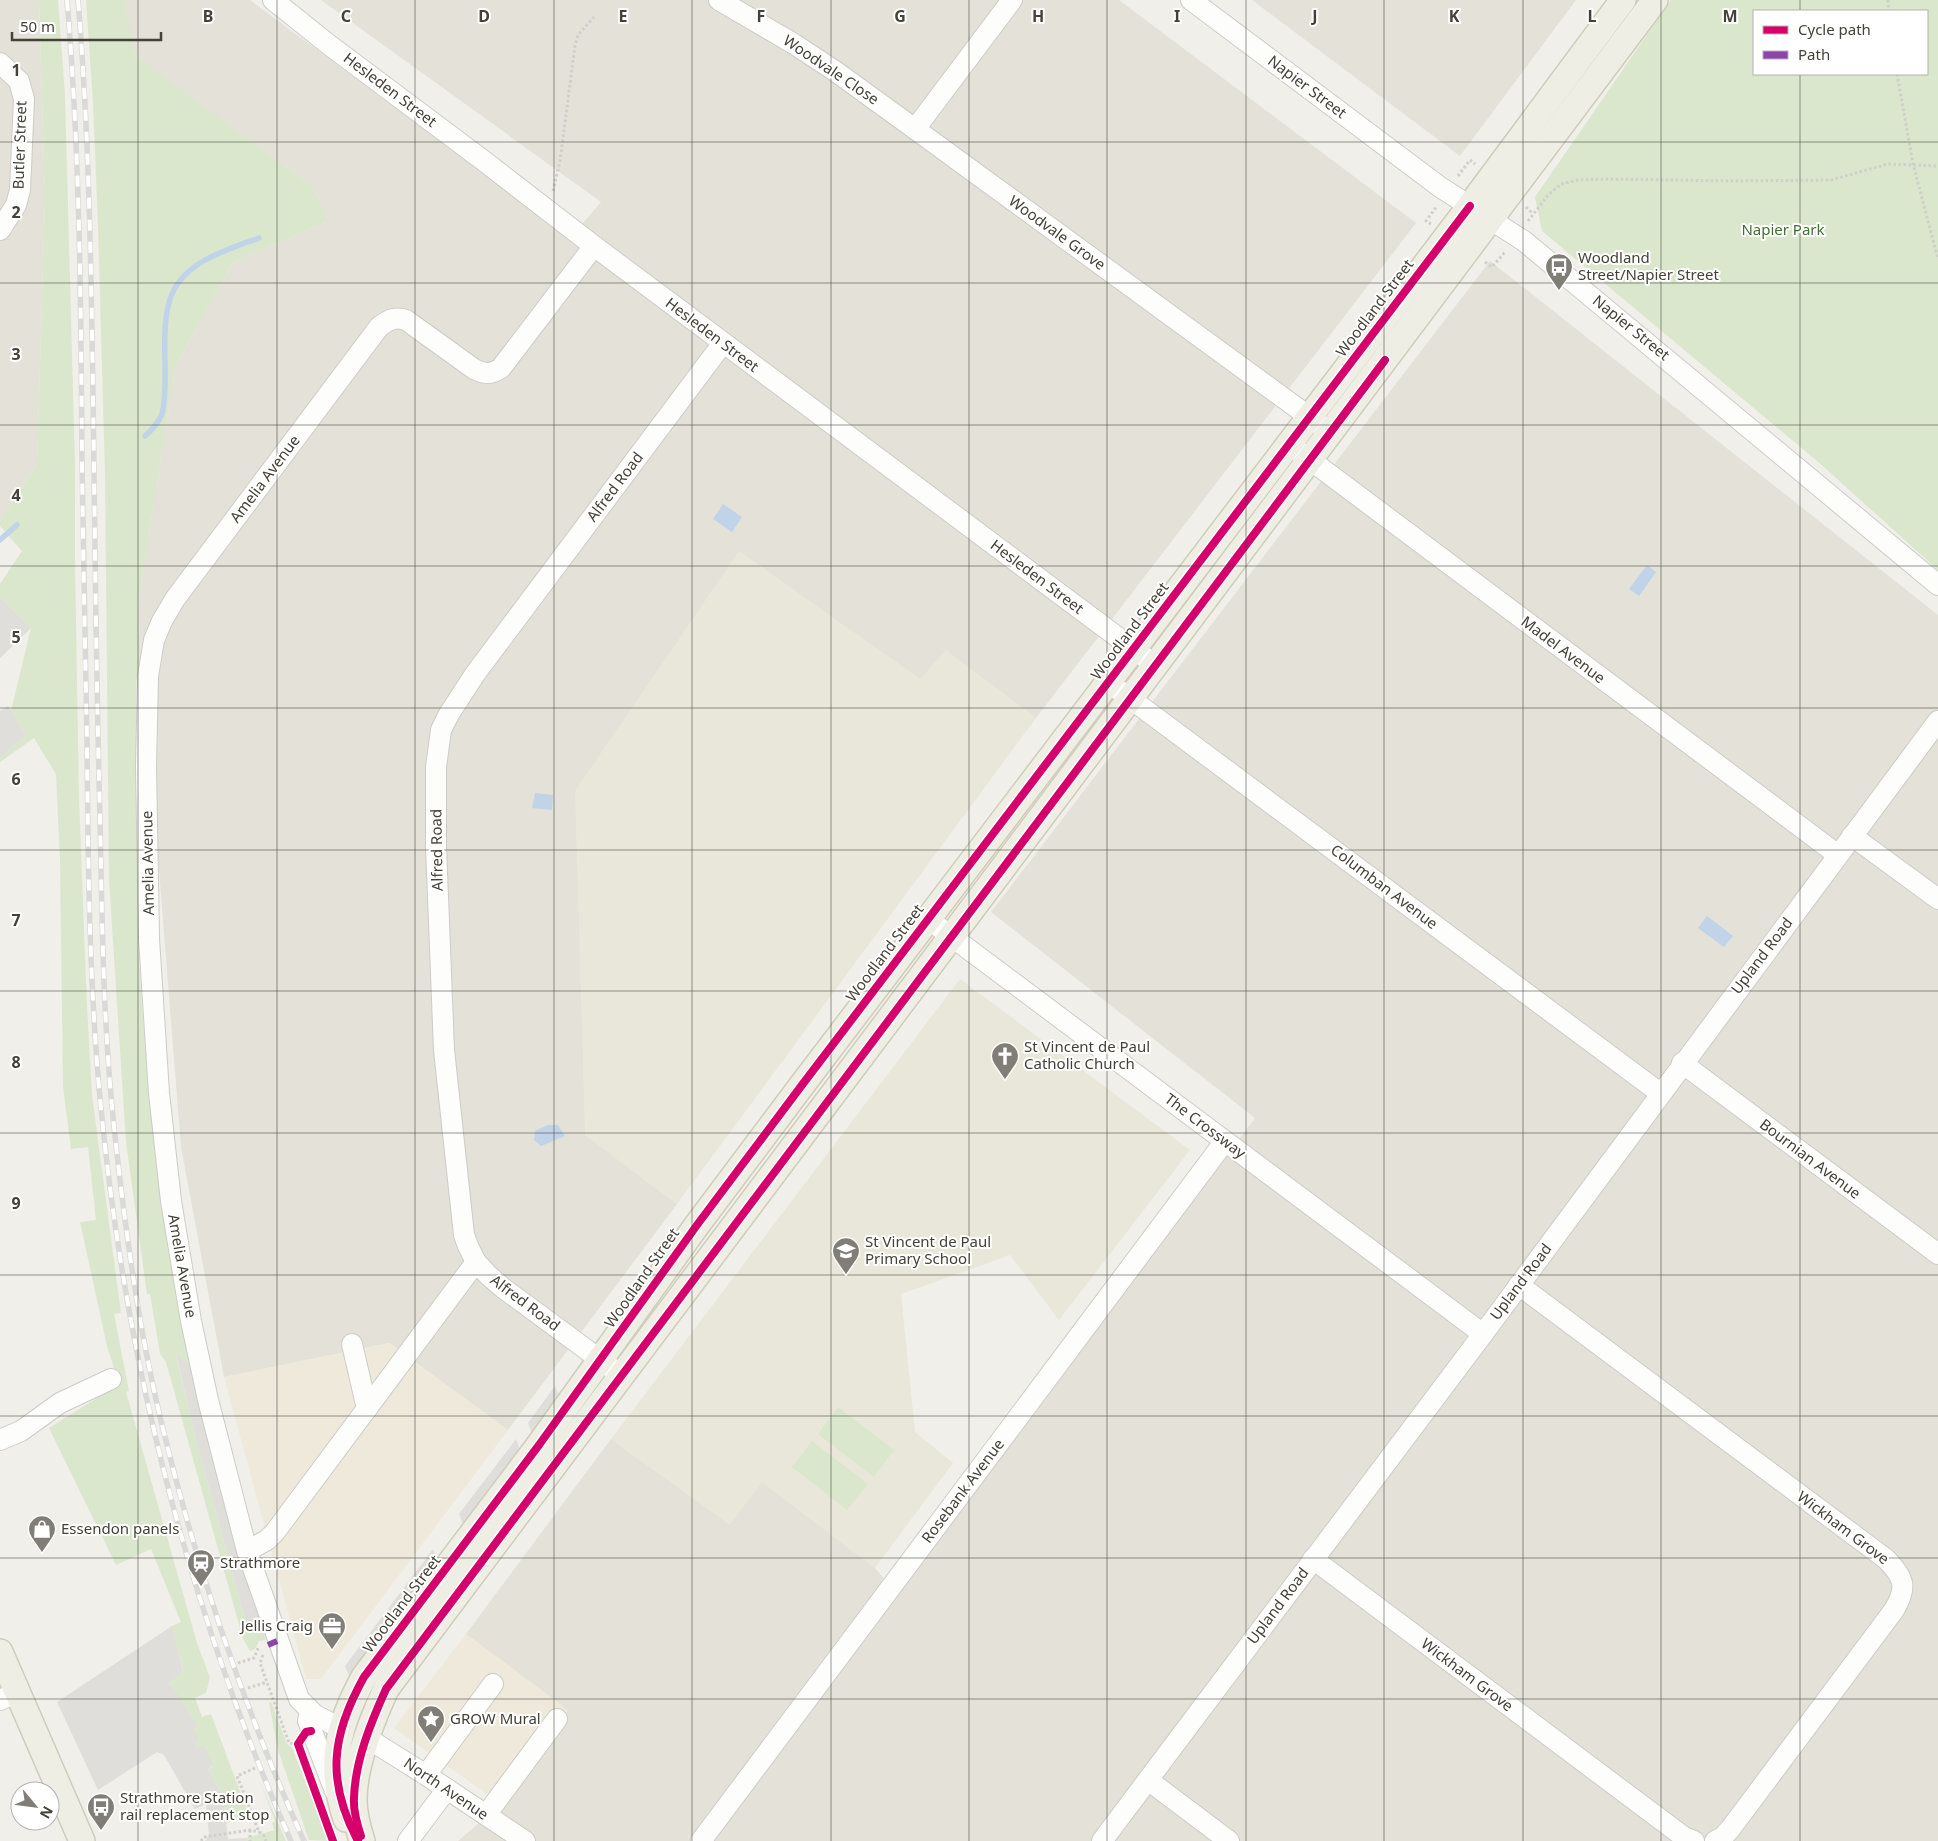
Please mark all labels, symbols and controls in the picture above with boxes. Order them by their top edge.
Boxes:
text: B [203,5,213,27]
text: C [341,5,351,27]
text: D [478,5,490,27]
text: E [619,5,628,27]
text: F [757,5,765,27]
text: G [894,5,906,27]
text: H [1032,5,1044,27]
text: I [1174,5,1180,27]
text: J [1310,5,1318,27]
text: K [1449,5,1460,27]
text: L [1588,5,1597,27]
text: M [1722,5,1738,27]
scale bar [12,10,161,42]
legend [1753,10,1928,75]
text: 50 m [20,16,55,36]
text: Cycle path [1798,19,1871,39]
street label: Woodvale Close [780,30,883,109]
text: Path [1798,44,1830,64]
street label: Hesleden Street [340,48,442,131]
street label: Napier Street [1264,50,1351,123]
text: 1 [11,59,21,81]
street label: Butler Street [7,100,31,190]
street label: Woodvale Grove [1005,190,1110,274]
text: 2 [11,201,21,223]
park label: Napier Park [1741,219,1825,239]
place label: Woodland Street/Napier Street [1578,247,1719,284]
bus stop icon: Woodland Street/Napier Street [1544,252,1574,291]
street label: Woodland Street [1331,254,1418,360]
street label: Napier Street [1589,290,1675,365]
street label: Hesleden Street [662,293,764,376]
text: 3 [11,343,21,365]
street label: Amelia Avenue [225,431,304,526]
street label: Alfred Road [581,448,647,525]
text: 4 [11,484,21,506]
street label: Hesleden Street [987,535,1089,618]
street label: Woodland Street [1086,577,1173,683]
street label: Madel Avenue [1518,611,1610,687]
text: 5 [11,626,21,648]
text: 6 [11,768,21,790]
street label: Alfred Road [425,809,447,891]
street label: Amelia Avenue [136,810,158,916]
street label: Columban Avenue [1327,839,1442,933]
street label: Woodland Street [841,899,928,1005]
text: 7 [11,909,21,931]
street label: Upland Road [1726,913,1797,998]
place label: St Vincent de Paul Catholic Church [1024,1036,1150,1073]
church icon: St Vincent de Paul Catholic Church [990,1041,1020,1080]
text: 8 [11,1051,21,1073]
street label: The Crossway [1161,1088,1250,1162]
street label: Bournian Avenue [1756,1114,1865,1203]
text: 9 [11,1192,21,1214]
street label: Amelia Avenue [164,1212,202,1319]
street label: Woodland Street [599,1223,683,1331]
place label: St Vincent de Paul Primary School [865,1231,991,1268]
school or university icon: St Vincent de Paul Primary School [831,1236,861,1275]
street label: Upland Road [1485,1239,1556,1324]
street label: Alfred Road [487,1269,564,1335]
street label: Rosebank Avenue [916,1434,1008,1547]
street label: Wickham Grove [1794,1486,1894,1568]
shop icon: Essendon panels [27,1514,57,1553]
place label: Essendon panels [61,1518,179,1538]
station icon: Strathmore [186,1548,216,1587]
street label: Woodland Street [358,1550,445,1656]
place label: Strathmore [220,1552,300,1572]
street label: Upland Road [1242,1563,1313,1648]
office icon: Jellis Craig [317,1611,347,1650]
place label: Jellis Craig [239,1615,313,1635]
street label: Wickham Grove [1418,1633,1518,1715]
place icon: GROW Mural [416,1704,446,1743]
place label: GROW Mural [450,1708,541,1728]
street label: North Avenue [400,1753,493,1824]
north arrow [10,1781,60,1831]
place label: Strathmore Station rail replacement stop [120,1787,269,1824]
bus stop icon: Strathmore Station rail replacement stop [86,1792,116,1831]
text: N [36,1803,58,1822]

